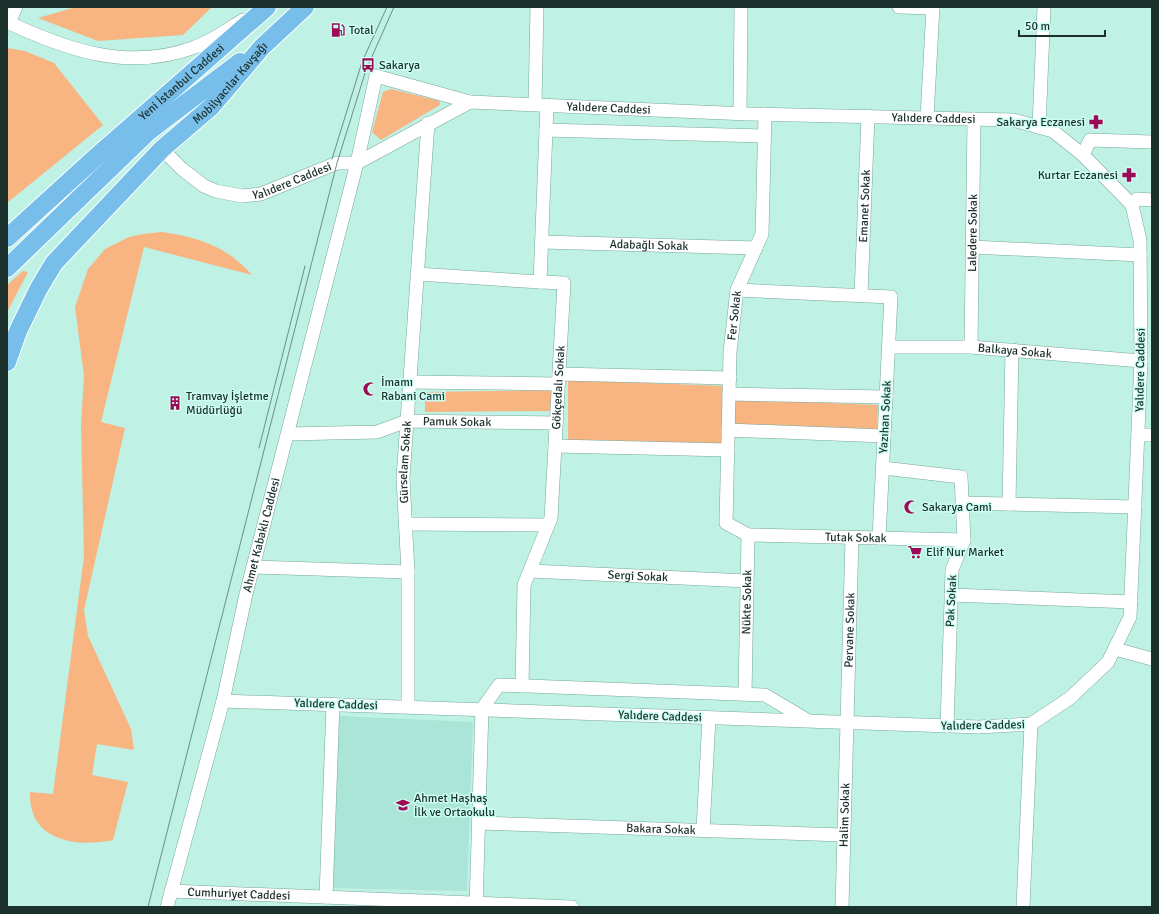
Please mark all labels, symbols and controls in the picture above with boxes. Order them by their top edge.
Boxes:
scale bar [1019,12,1105,38]
text: 50 m [1025,19,1050,34]
fuel station icon: Total [330,22,346,38]
place label: Total [349,23,374,38]
street label: Mobilyacılar Kavşağı [190,39,271,128]
street label: Yeni İstanbul Caddesi [136,41,228,124]
bus stop icon: Sakarya [360,57,376,73]
place label: Sakarya [379,58,420,73]
street label: Yalıdere Caddesi [566,99,651,118]
street label: Yalıdere Caddesi [891,110,976,127]
pharmacy icon: Sakarya Eczanesi [1088,114,1104,130]
place label: Sakarya Eczanesi [996,115,1085,130]
street label: Yalıdere Caddesi [252,159,334,203]
pharmacy icon: Kurtar Eczanesi [1121,167,1137,183]
place label: Kurtar Eczanesi [1038,168,1118,183]
street label: Emanet Sokak [856,169,874,243]
street label: Laledere Sokak [965,194,981,272]
street label: Adabağlı Sokak [609,237,689,254]
street label: Fer Sokak [724,290,745,341]
street label: Yalıdere Caddesi [1132,328,1149,412]
street label: Balkaya Sokak [977,341,1052,362]
street label: Gökçedalı Sokak [549,345,569,430]
place label: İmamı Rabani Cami [381,375,445,404]
street label: Yazıhan Sokak [876,380,895,454]
mosque icon: İmamı Rabani Cami [362,381,378,397]
place label: Tramvay İşletme Müdürlüğü [186,389,269,418]
building icon: Tramvay İşletme Müdürlüğü [167,395,183,411]
street label: Pamuk Sokak [423,414,491,430]
street label: Gürselam Sokak [396,420,415,504]
street label: Ahmet Kabaklı Caddesi [240,476,284,594]
mosque icon: Sakarya Cami [903,499,919,515]
place label: Sakarya Cami [922,500,992,515]
street label: Tutak Sokak [825,530,887,546]
supermarket icon: Elif Nur Market [907,544,923,560]
place label: Elif Nur Market [926,545,1004,560]
street label: Sergi Sokak [607,568,668,585]
street label: Nükte Sokak [739,570,755,634]
street label: Pak Sokak [943,575,960,628]
street label: Pervane Sokak [841,592,859,668]
street label: Yalıdere Caddesi [294,696,378,713]
street label: Yalıdere Caddesi [618,708,702,725]
street label: Yalıdere Caddesi [941,717,1025,734]
street label: Halim Sokak [837,783,853,847]
place label: Ahmet Haşhaş İlk ve Ortaokulu [414,791,495,820]
school or university icon: Ahmet Haşhaş İlk ve Ortaokulu [395,797,411,813]
street label: Bakara Sokak [626,821,696,838]
street label: Cumhuriyet Caddesi [187,885,291,904]

